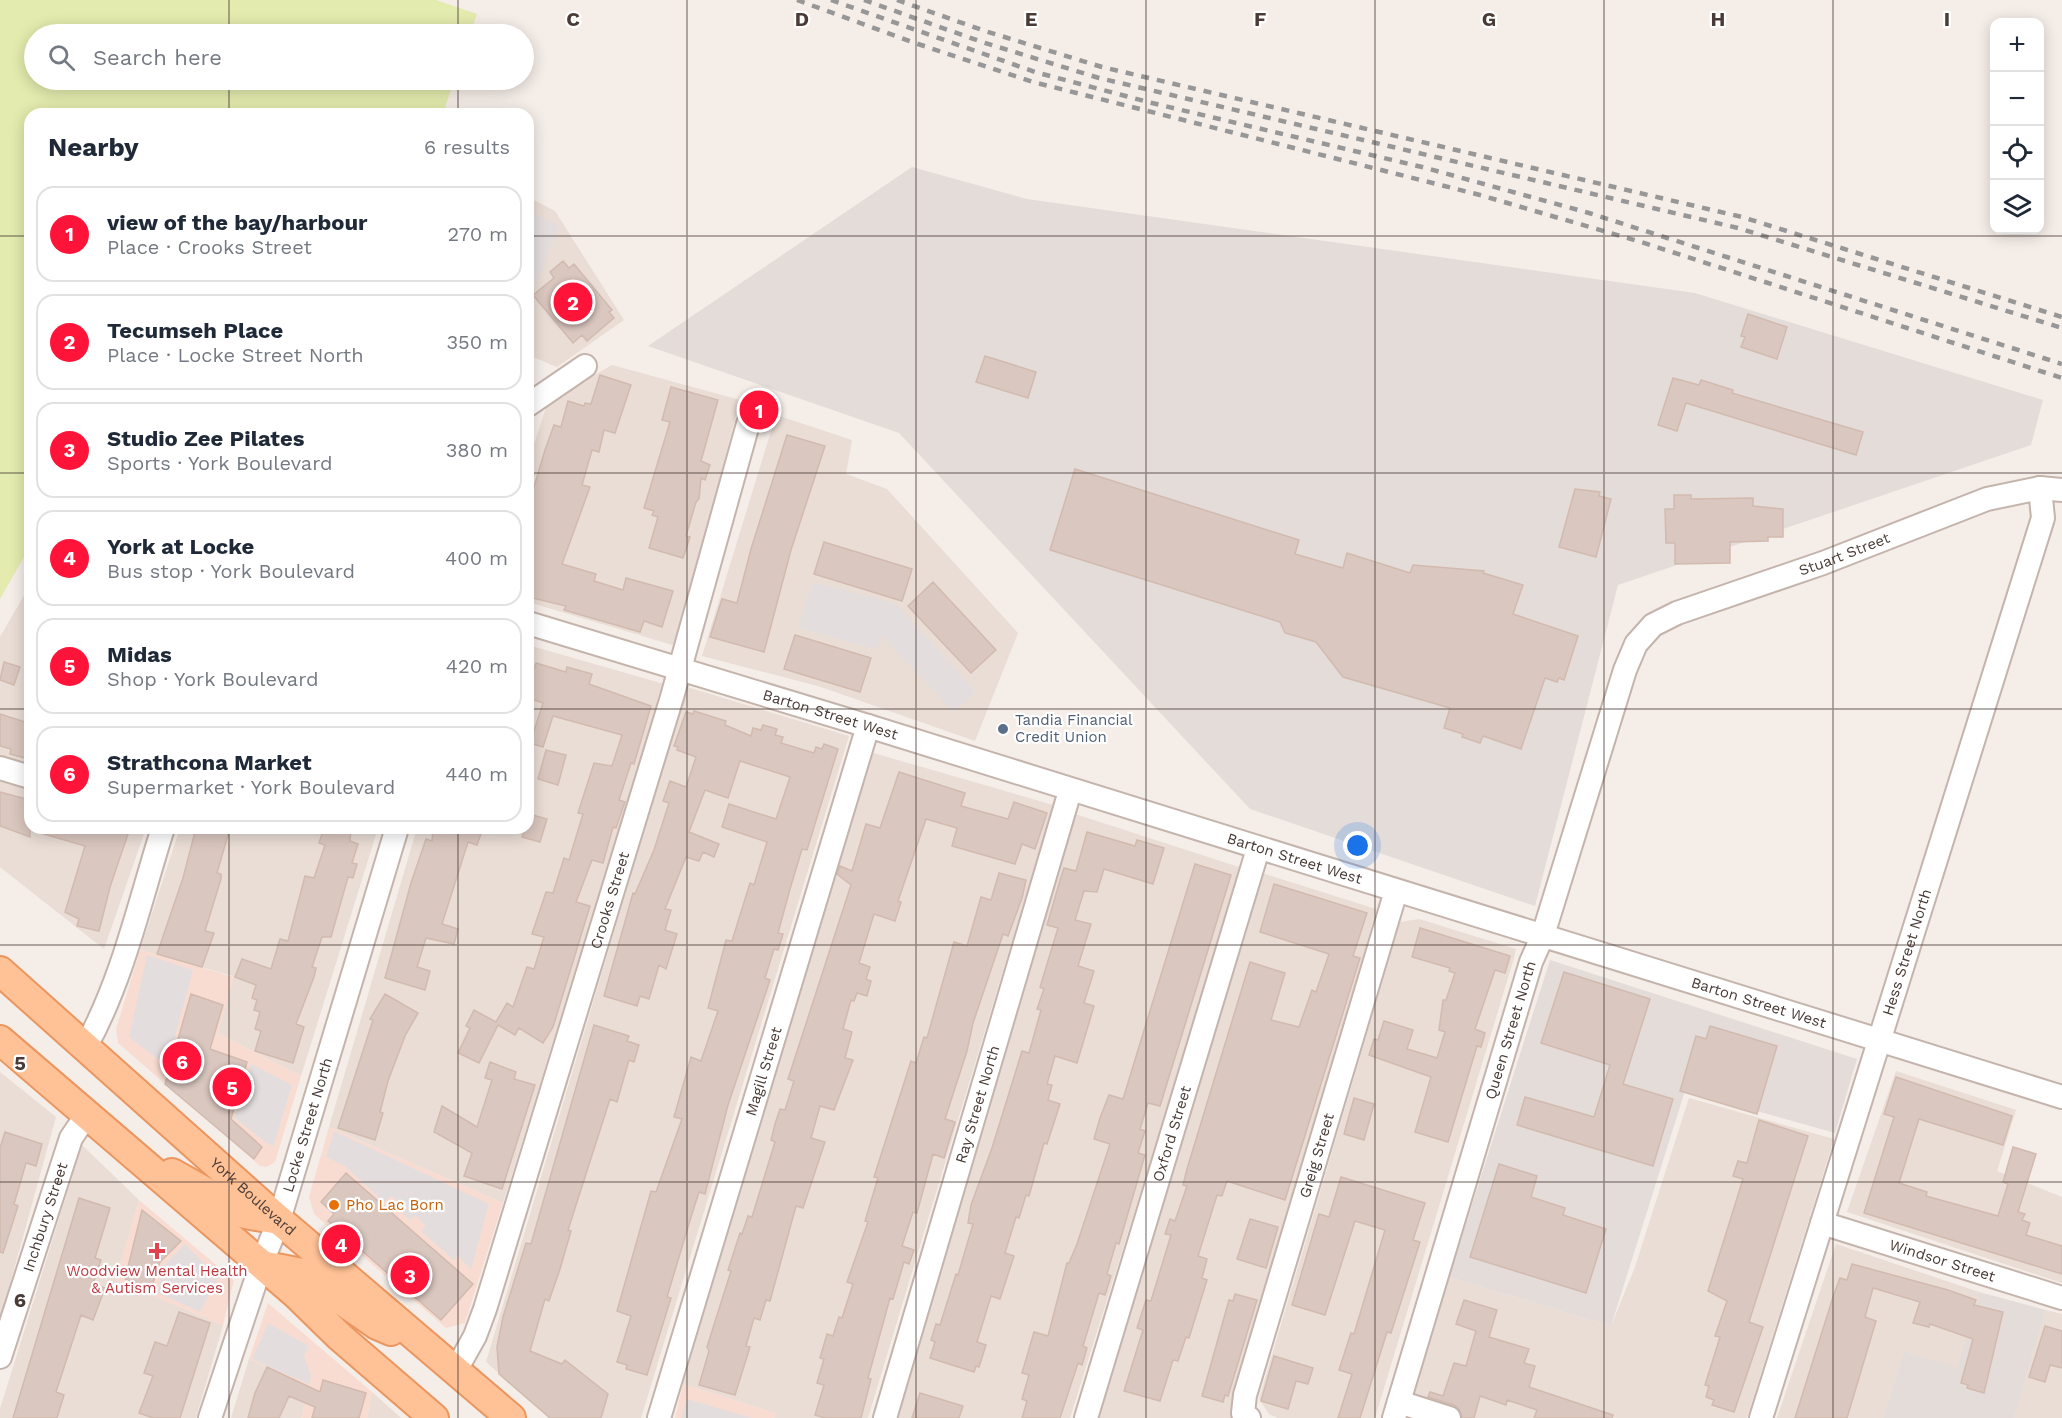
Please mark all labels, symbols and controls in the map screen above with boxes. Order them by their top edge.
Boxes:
text: C [566,7,580,31]
text: D [795,7,809,31]
text: E [1025,7,1037,31]
text: F [1254,7,1266,31]
text: G [1482,7,1496,31]
text: H [1711,7,1725,31]
text: I [1944,7,1950,31]
map controls [1990,18,2044,234]
button: + [1990,18,2044,72]
search box [24,24,534,90]
icon: search [45,41,78,74]
text: Search here [93,45,222,70]
button: − [1990,72,2044,126]
button: locate [1990,126,2044,180]
text: Nearby [48,132,139,162]
text: 6 results [424,135,510,159]
button: layers [1990,180,2044,234]
text: view of the bay/harbour [107,210,367,235]
text: 1 [65,222,74,246]
text: 270 m [448,222,508,246]
text: Place · Crooks Street [107,235,312,259]
pin: 2 [554,280,592,324]
text: Tecumseh Place [107,318,283,343]
text: 2 [64,330,75,354]
text: 350 m [446,330,508,354]
text: Place · Locke Street North [107,343,364,367]
pin: 1 [740,388,778,432]
text: Studio Zee Pilates [107,426,304,451]
text: 3 [64,438,75,462]
text: 380 m [446,438,508,462]
text: Sports · York Boulevard [107,451,333,475]
street label: Stuart Street [1796,529,1893,580]
text: York at Locke [107,534,254,559]
text: 4 [63,546,76,570]
text: 400 m [445,546,508,570]
text: Bus stop · York Boulevard [107,559,355,583]
text: Midas [107,642,172,667]
text: 5 [64,654,75,678]
text: 420 m [446,654,508,678]
text: Shop · York Boulevard [107,667,319,691]
street label: Barton Street West [761,686,901,744]
place label: Tandia Financial Credit Union [1015,711,1133,746]
marker: Tandia Financial Credit Union [996,722,1010,736]
text: Strathcona Market [107,750,312,775]
text: 6 [63,762,76,786]
text: 440 m [445,762,508,786]
text: Supermarket · York Boulevard [107,775,395,799]
street label: Barton Street West [1225,829,1365,888]
your location [1343,831,1372,860]
street label: Crooks Street [587,849,633,951]
street label: Hess Street North [1879,887,1935,1018]
street label: Queen Street North [1481,959,1540,1102]
street label: Barton Street West [1689,973,1829,1032]
street label: Magill Street [742,1024,786,1118]
pin: 6 [162,1038,201,1084]
street label: Ray Street North [952,1043,1003,1165]
text: 5 [14,1051,26,1075]
street label: Locke Street North [279,1055,336,1194]
pin: 5 [212,1064,252,1110]
street label: Oxford Street [1149,1083,1195,1184]
street label: Greig Street [1296,1110,1338,1200]
street label: York Boulevard [206,1154,300,1239]
street label: Inchbury Street [19,1160,72,1274]
place label: Pho Lac Born [346,1196,444,1214]
marker: Pho Lac Born [327,1198,341,1212]
pin: 4 [322,1222,360,1266]
street label: Windsor Street [1887,1236,1998,1286]
marker: Woodview Mental Health & Autism Services [148,1242,166,1260]
pin: 3 [390,1252,430,1298]
place label: Woodview Mental Health & Autism Services [66,1262,248,1297]
text: 6 [14,1288,26,1312]

